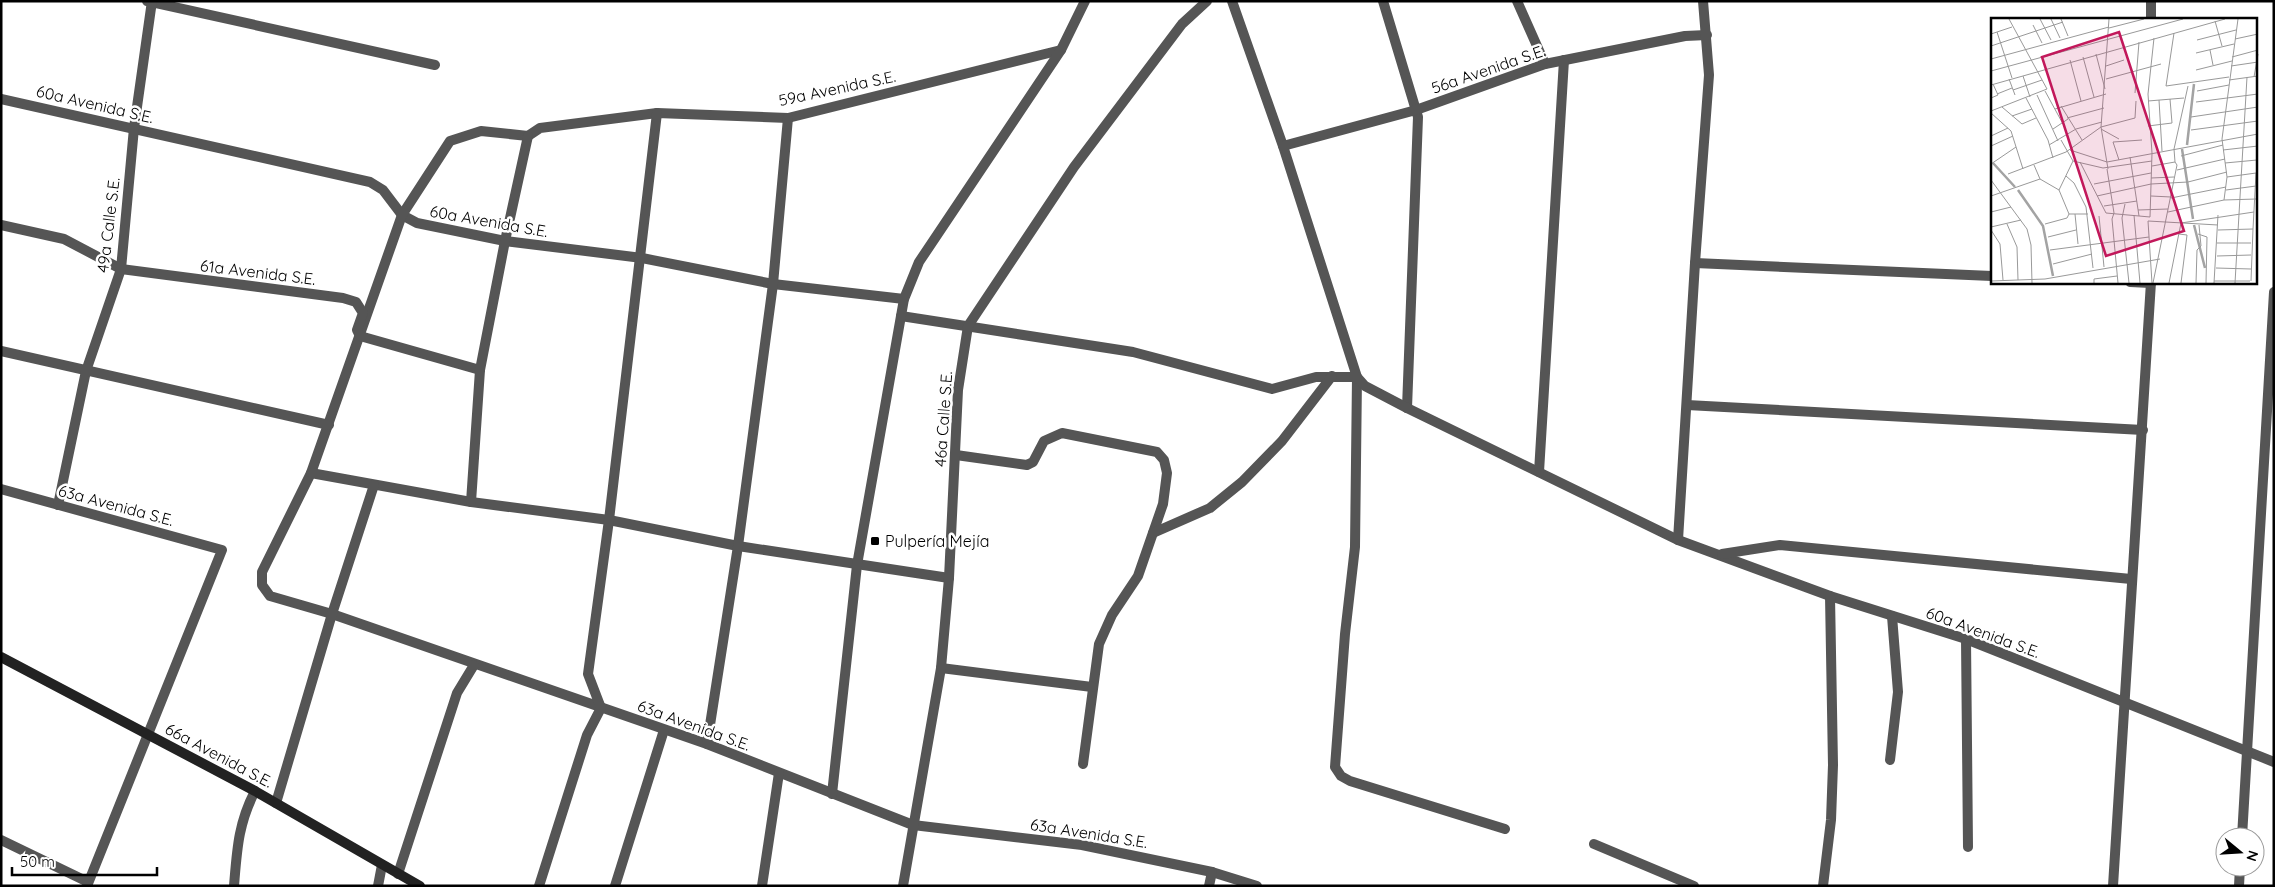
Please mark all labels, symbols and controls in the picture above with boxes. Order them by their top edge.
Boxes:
inset map [1991,18,2258,284]
street label: 56a Avenida S.E. [1428,40,1548,98]
street label: 59a Avenida S.E. [777,66,898,110]
street label: 60a Avenida S.E. [34,81,156,127]
street label: 49a Calle S.E. [92,176,124,274]
street label: 60a Avenida S.E. [428,201,550,241]
street label: 61a Avenida S.E. [199,255,317,289]
street label: 46a Calle S.E. [930,370,956,467]
street label: 63a Avenida S.E. [56,480,176,530]
place label: Pulpería Mejía [885,531,989,551]
marker: Pulpería Mejía [869,535,881,547]
street label: 60a Avenida S.E. [1923,602,2043,662]
street label: 63a Avenida S.E. [635,695,753,755]
street label: 66a Avenida S.E. [162,718,276,792]
street label: 63a Avenida S.E. [1029,814,1149,852]
north arrow [2215,827,2265,877]
scale bar [12,844,158,876]
text: N [2242,848,2263,864]
text: 50 m [20,852,55,871]

